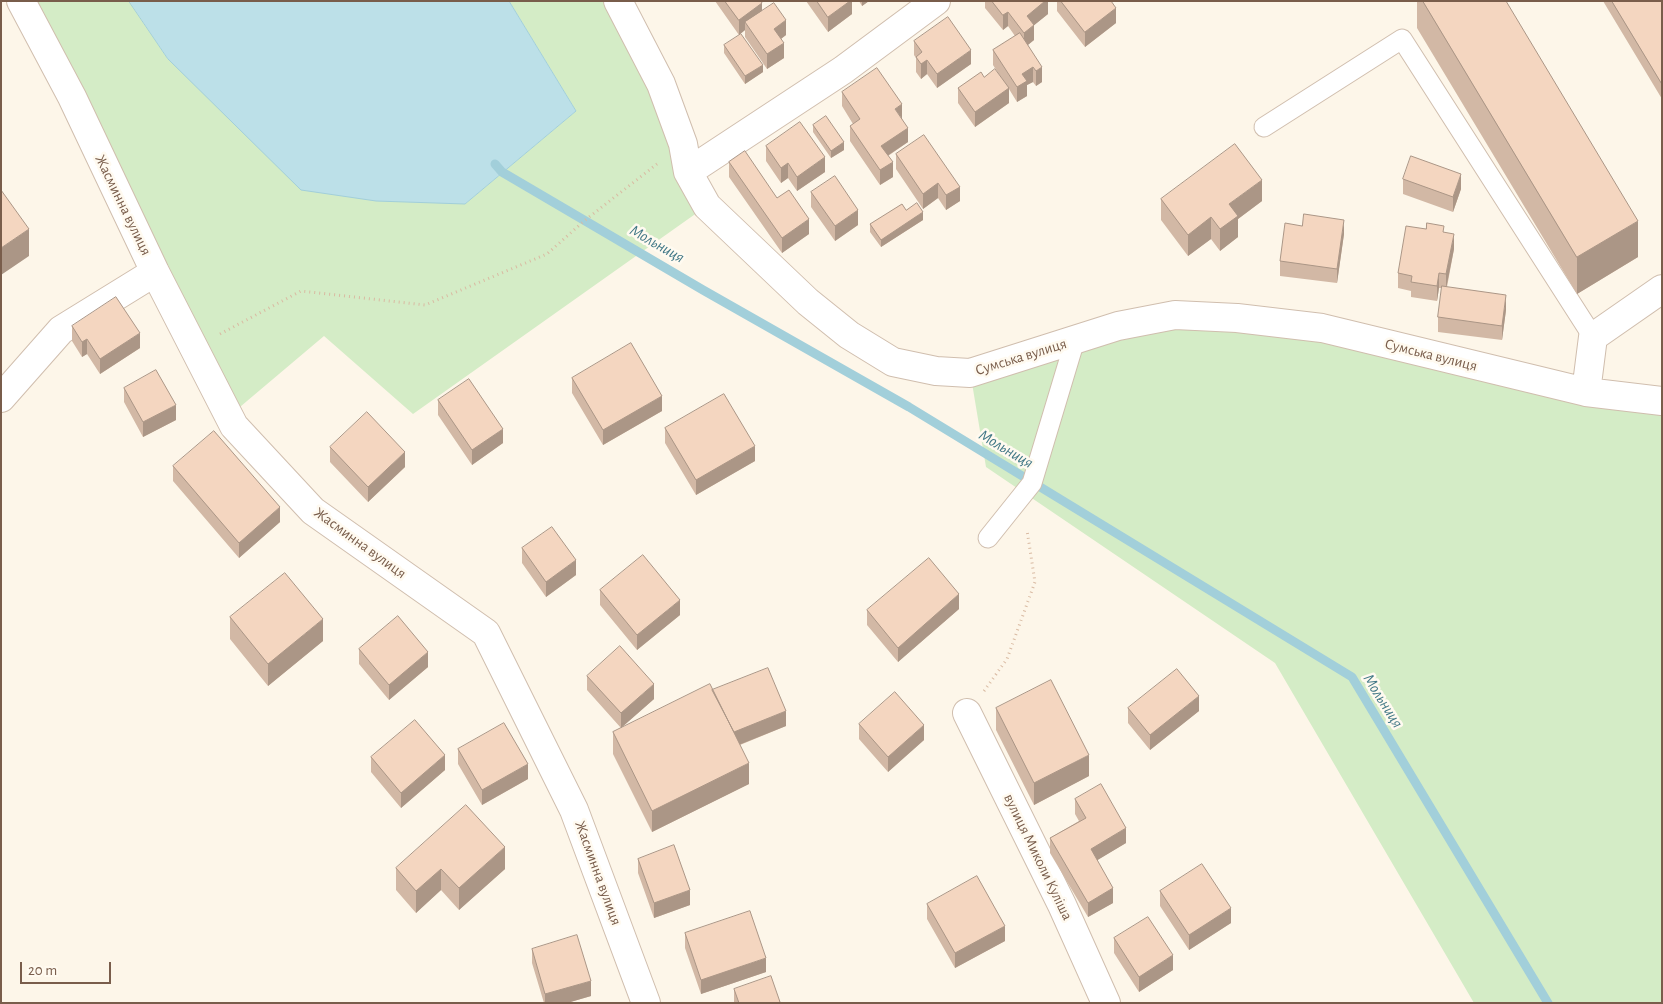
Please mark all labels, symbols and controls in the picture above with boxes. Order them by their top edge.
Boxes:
street label: Жасминна вулиця [91,152,155,258]
water label: Мольниця [626,221,688,267]
street label: Сумська вулиця [973,335,1069,379]
street label: Сумська вулиця [1383,335,1479,375]
water label: Мольниця [975,425,1037,473]
street label: Жасминна вулиця [310,503,410,583]
water label: Мольниця [1359,670,1407,732]
street label: вулиця Миколи Куліша [1000,791,1076,923]
street label: Жасминна вулиця [571,818,625,928]
scale bar [22,952,114,984]
text: 20 m [28,963,57,978]

